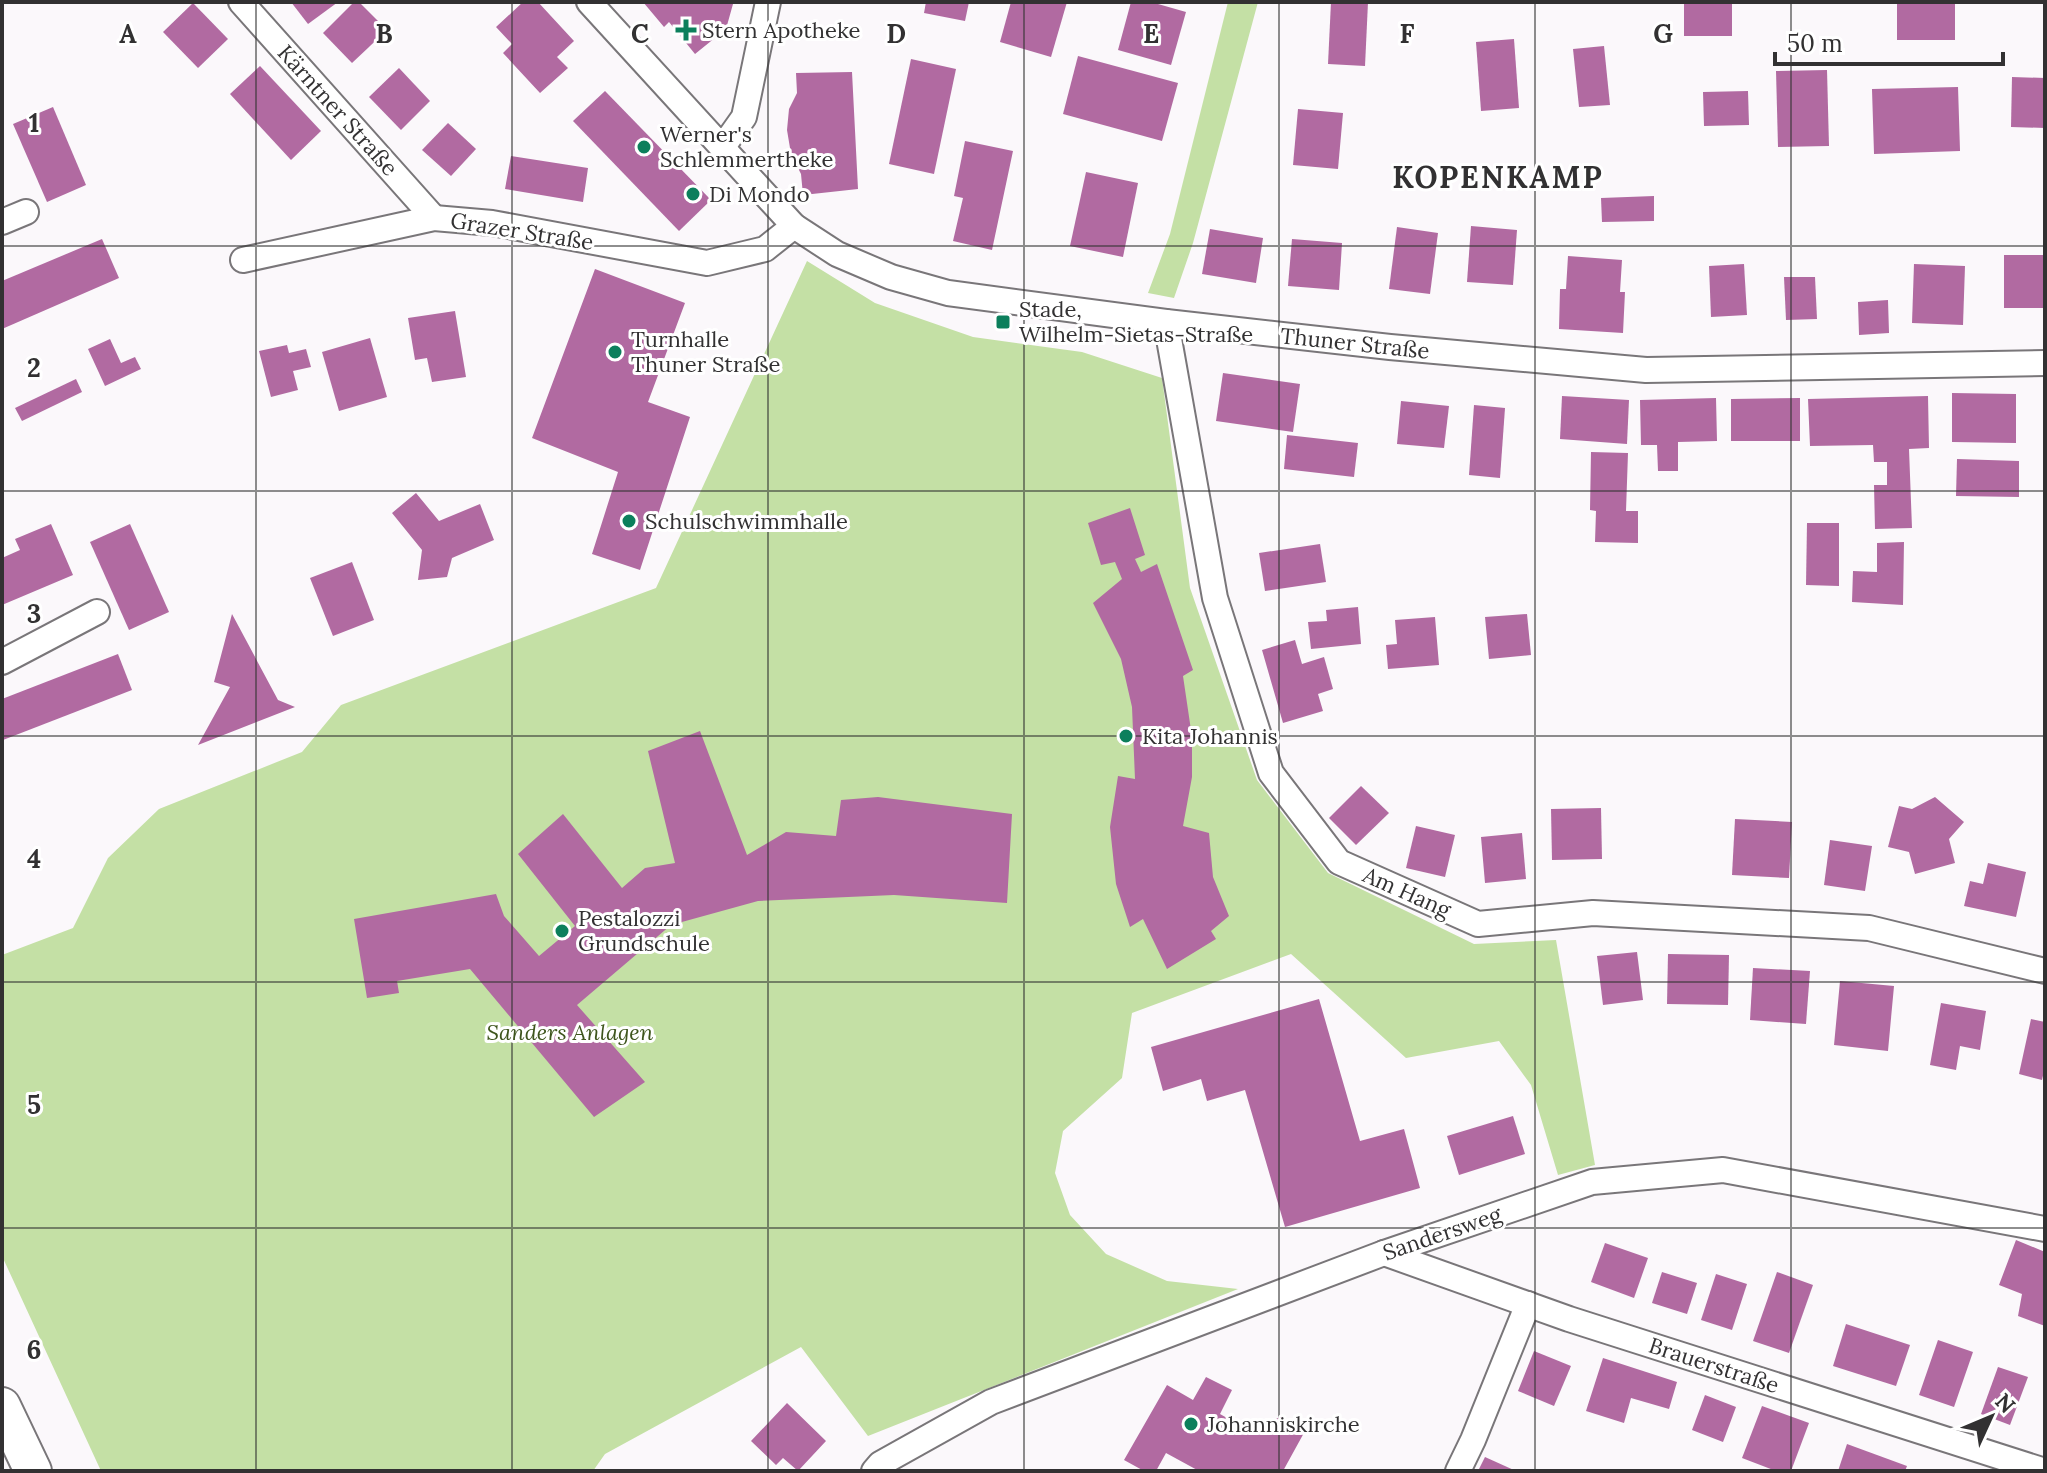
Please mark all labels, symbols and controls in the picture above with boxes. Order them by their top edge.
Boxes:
place label: Stern Apotheke [702,16,861,44]
scale bar [1775,16,2003,66]
text: A [119,17,137,50]
text: B [375,17,393,50]
text: C [631,17,649,50]
text: D [886,17,906,50]
text: E [1143,17,1159,50]
text: F [1400,17,1415,50]
text: G [1653,17,1673,50]
marker: Stern Apotheke [677,21,695,39]
text: 50 m [1787,28,1843,59]
street label: Kärntner Straße [272,39,404,181]
text: 1 [29,106,39,139]
place label: Werner's Schlemmertheke [660,120,833,173]
marker: Werner's Schlemmertheke [635,138,653,156]
district label: KOPENKAMP [1392,158,1604,196]
place label: Di Mondo [709,180,810,208]
marker: Di Mondo [684,185,702,203]
street label: Grazer Straße [449,206,596,256]
place label: Stade, Wilhelm-Sietas-Straße [1019,295,1253,348]
marker: Stade, Wilhelm-Sietas-Straße [994,313,1012,331]
street label: Thuner Straße [1279,321,1431,365]
place label: Turnhalle Thuner Straße [631,325,781,378]
marker: Turnhalle Thuner Straße [606,343,624,361]
text: 2 [27,351,41,384]
place label: Schulschwimmhalle [645,507,848,535]
marker: Schulschwimmhalle [620,512,638,530]
text: 3 [27,597,41,630]
place label: Kita Johannis [1142,722,1278,750]
marker: Kita Johannis [1117,727,1135,745]
text: 4 [27,842,41,875]
street label: Am Hang [1358,860,1456,924]
place label: Pestalozzi Grundschule [578,904,710,957]
marker: Pestalozzi Grundschule [553,922,571,940]
park label: Sanders Anlagen [487,1018,654,1046]
text: 5 [27,1088,41,1121]
street label: Sandersweg [1379,1199,1506,1266]
street label: Brauerstraße [1645,1331,1783,1399]
text: 6 [27,1333,41,1366]
north arrow [1951,1377,2031,1457]
text: N [1989,1387,2021,1419]
place label: Johanniskirche [1206,1410,1360,1438]
marker: Johanniskirche [1182,1415,1200,1433]

